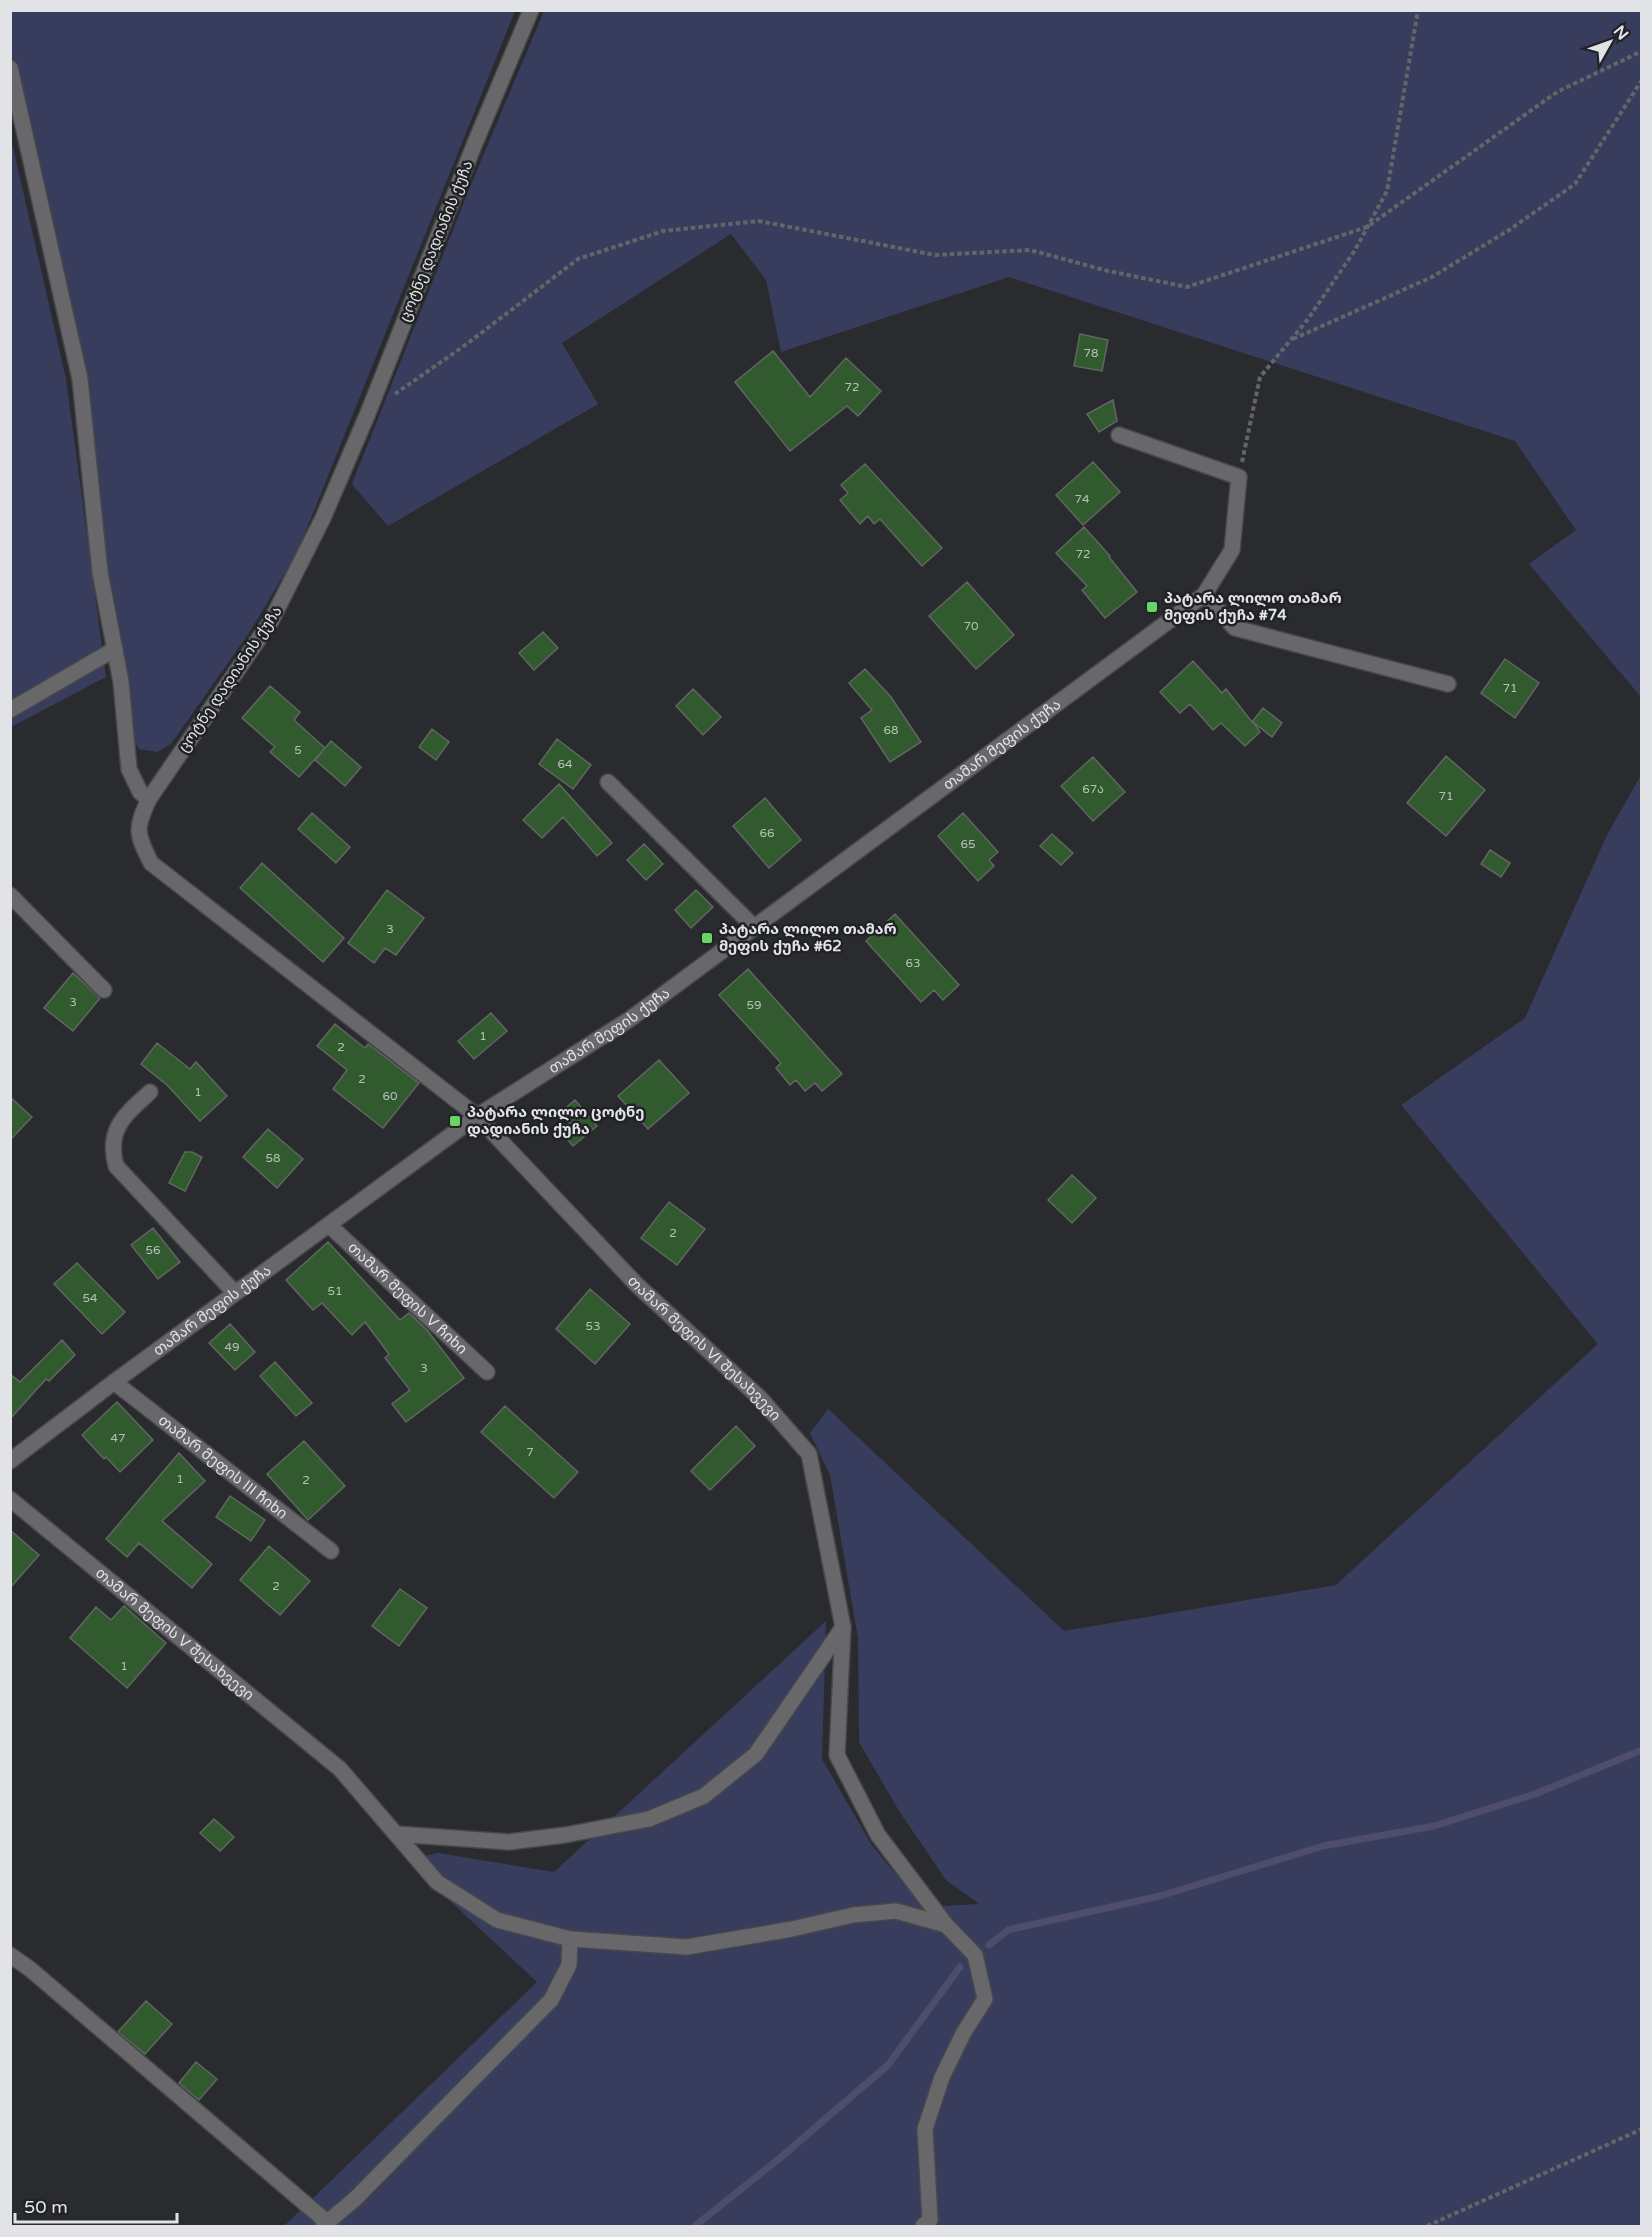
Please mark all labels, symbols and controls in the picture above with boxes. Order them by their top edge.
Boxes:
north arrow [1580,12,1640,72]
text: N [1609,22,1633,44]
street label: ცოტნე დადიანის ქუჩა [395,158,477,324]
house number: 78 [1083,346,1099,360]
house number: 72 [844,380,860,394]
house number: 74 [1074,492,1090,506]
house number: 72 [1075,547,1091,561]
place label: პატარა ლილო თამარ მეფის ქუჩა #74 [1164,589,1342,624]
marker: პატარა ლილო თამარ მეფის ქუჩა #74 [1145,600,1159,614]
street label: ცოტნე დადიანის ქუჩა [174,603,286,755]
house number: 70 [963,619,979,633]
house number: 71 [1502,681,1518,695]
street label: თამარ მეფის ქუჩა [939,695,1064,794]
house number: 68 [883,723,899,737]
house number: 5 [294,743,302,757]
house number: 64 [557,757,573,771]
house number: 67ა [1082,782,1104,796]
house number: 71 [1438,789,1454,803]
house number: 66 [759,826,775,840]
house number: 65 [960,837,976,851]
place label: პატარა ლილო თამარ მეფის ქუჩა #62 [719,920,897,955]
house number: 3 [386,922,394,936]
marker: პატარა ლილო თამარ მეფის ქუჩა #62 [700,931,714,945]
house number: 63 [905,956,921,970]
street label: თამარ მეფის ქუჩა [545,984,673,1077]
house number: 3 [69,995,77,1009]
house number: 59 [746,998,762,1012]
house number: 1 [479,1029,487,1043]
house number: 2 [337,1040,345,1054]
house number: 2 [358,1072,366,1086]
house number: 1 [194,1085,202,1099]
house number: 60 [382,1089,398,1103]
place label: პატარა ლილო ცოტნე დადიანის ქუჩა [467,1103,644,1138]
marker: პატარა ლილო ცოტნე დადიანის ქუჩა [448,1114,462,1128]
house number: 58 [265,1151,281,1165]
house number: 2 [669,1226,677,1240]
street label: თამარ მეფის V ჩიხი [344,1238,471,1358]
house number: 56 [145,1243,161,1257]
street label: თამარ მეფის ქუჩა [149,1261,274,1359]
street label: თამარ მეფის VI შესახვევი [624,1272,785,1424]
house number: 51 [327,1284,343,1298]
house number: 54 [82,1291,98,1305]
house number: 53 [585,1319,601,1333]
house number: 49 [224,1340,240,1354]
house number: 3 [420,1361,428,1375]
street label: თამარ მეფის III ჩიხი [155,1411,291,1523]
house number: 47 [110,1431,126,1445]
house number: 7 [526,1445,534,1459]
house number: 1 [176,1472,184,1486]
house number: 2 [302,1473,310,1487]
street label: თამარ მეფის V შესახვევი [92,1564,258,1704]
house number: 2 [272,1579,280,1593]
house number: 1 [120,1659,128,1673]
scale bar [15,2186,177,2224]
text: 50 m [24,2196,68,2218]

